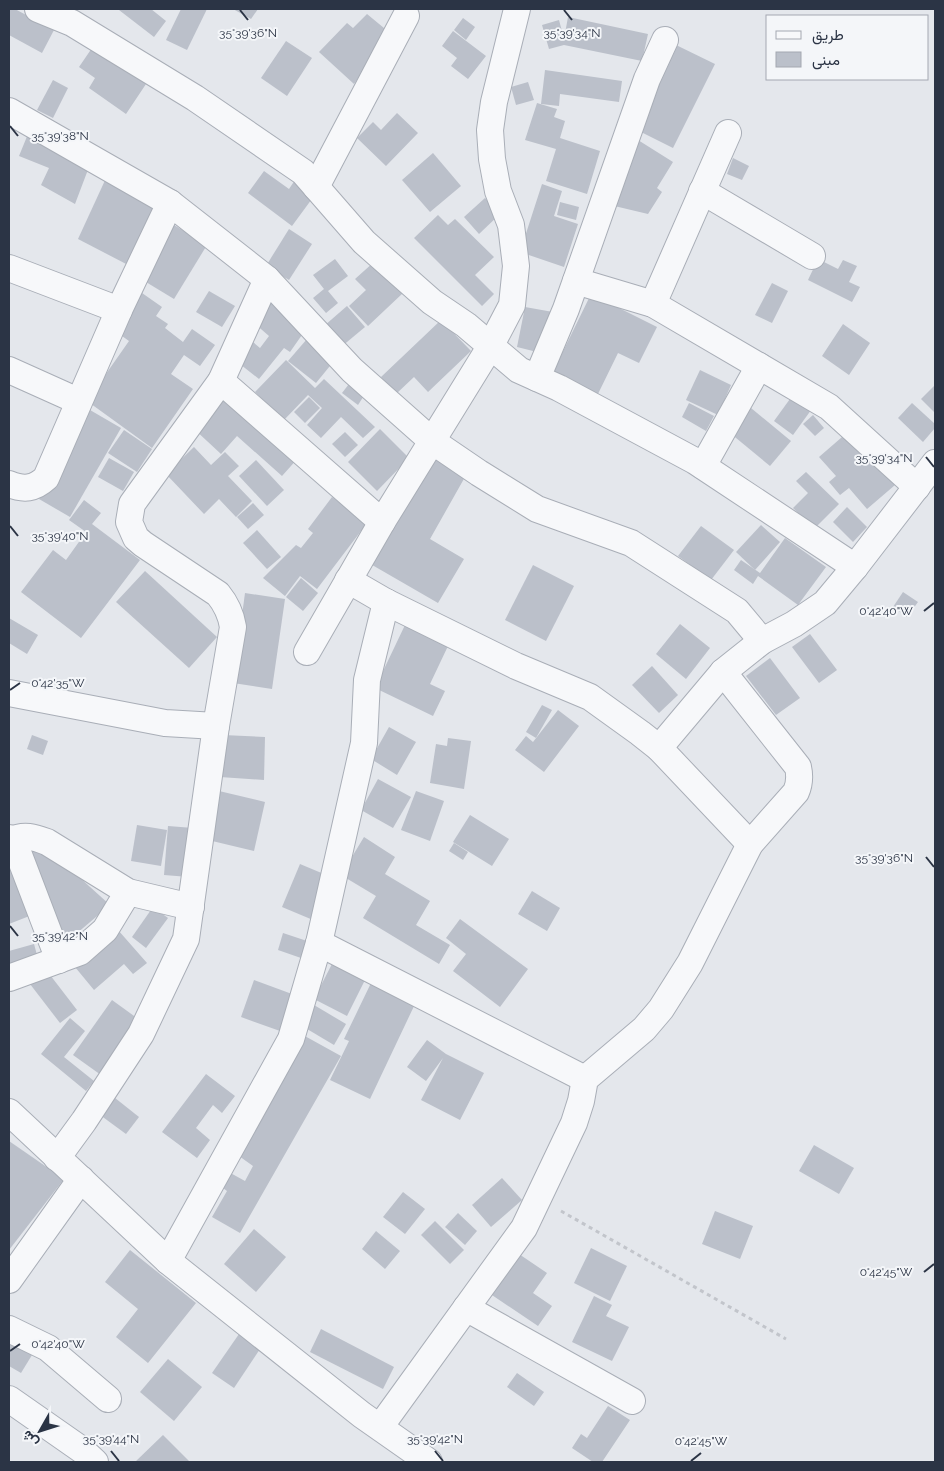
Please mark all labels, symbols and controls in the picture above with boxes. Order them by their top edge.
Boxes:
legend [766,15,929,80]
text: 35°39'36"N [219,26,277,40]
text: 35°39'34"N [543,26,601,40]
text: طريق [812,26,844,45]
text: مبنى [812,51,840,70]
text: 35°39'38"N [31,129,89,143]
text: 35°39'34"N [855,451,913,465]
text: 35°39'40"N [31,529,89,543]
text: 0°42'40"W [859,604,913,618]
text: 0°42'35"W [31,676,85,690]
text: 35°39'36"N [855,851,913,865]
text: 35°39'42"N [32,929,88,943]
text: 0°42'45"W [860,1265,913,1279]
text: 0°42'40"W [31,1337,85,1351]
north arrow [15,1406,65,1456]
text: ش [18,1427,42,1451]
text: 35°39'44"N [83,1432,139,1446]
text: 35°39'42"N [407,1432,463,1446]
text: 0°42'45"W [675,1434,728,1448]

